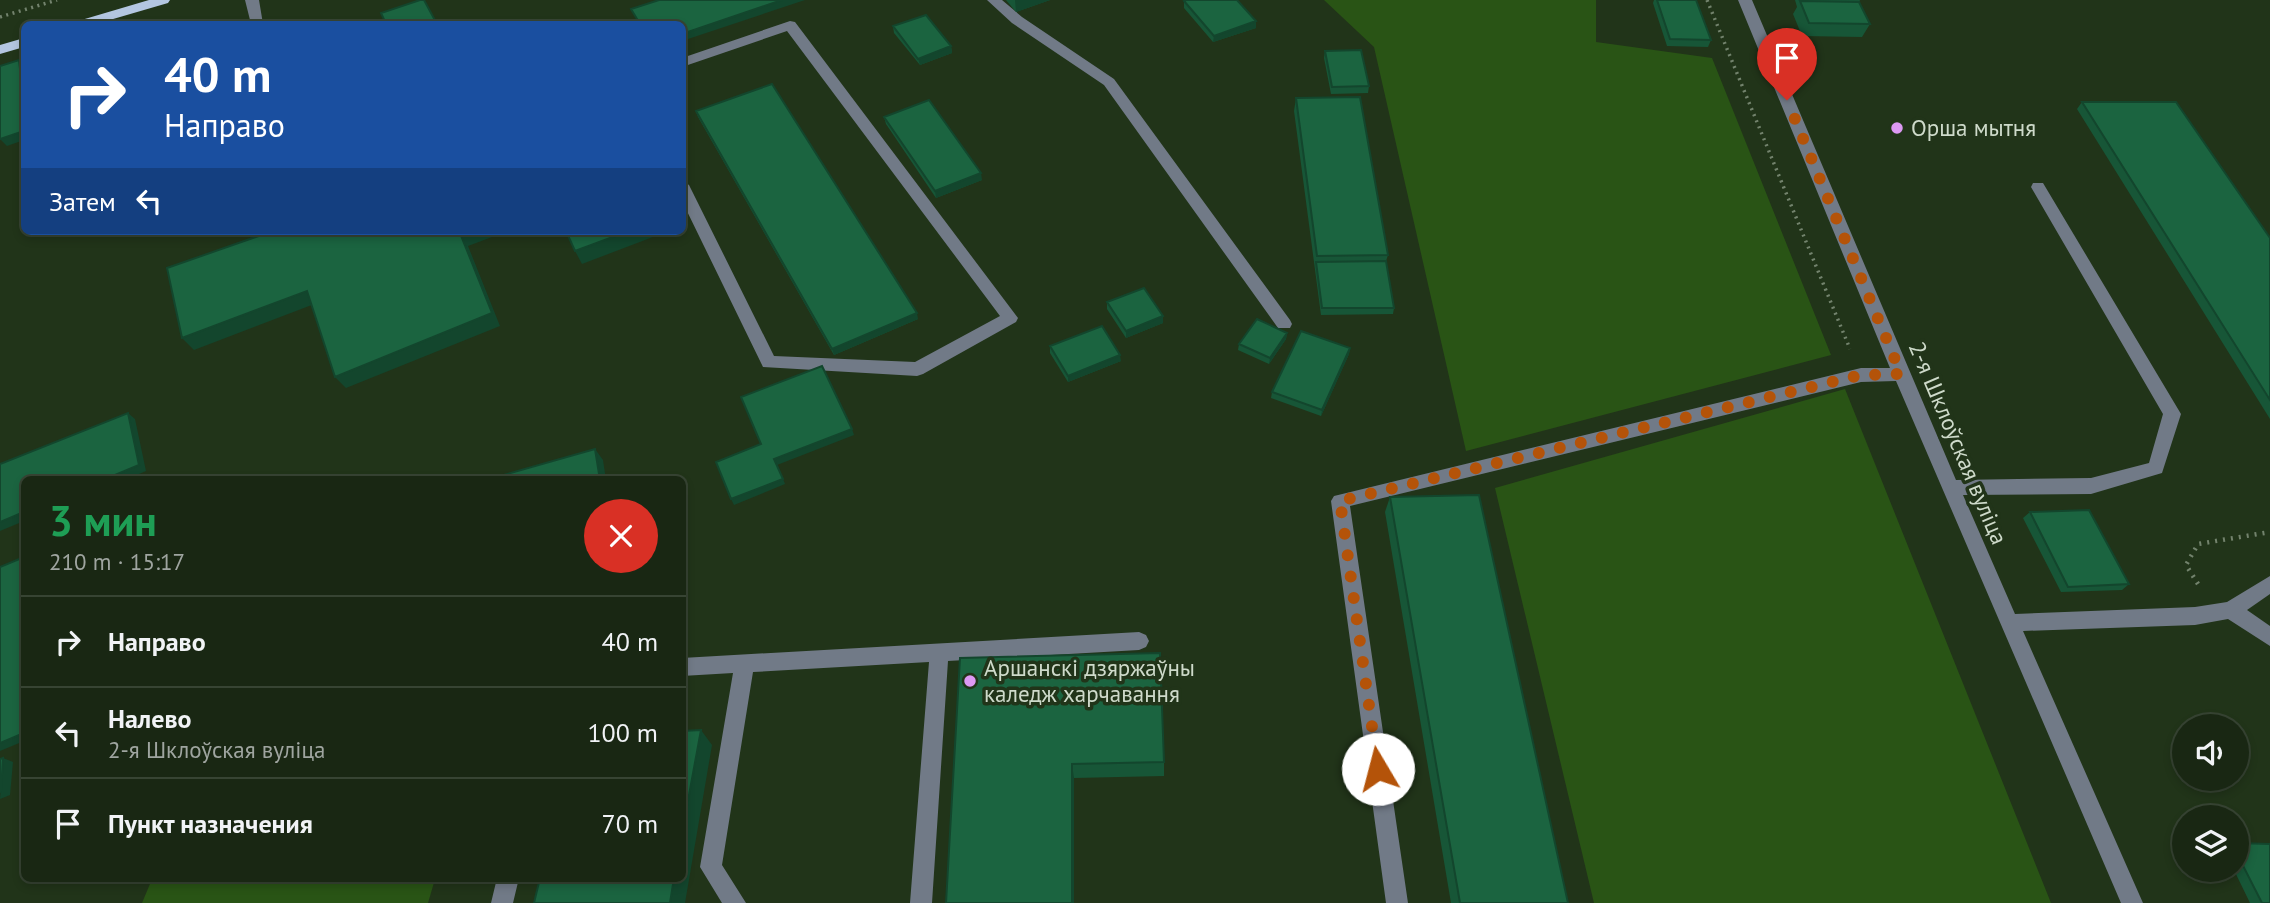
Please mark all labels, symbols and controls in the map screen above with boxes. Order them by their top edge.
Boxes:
pin [1757,28,1817,100]
icon: arrive [1768,39,1806,77]
text: 40 m [164,42,271,106]
icon: right [49,49,140,140]
text: Направо [164,104,285,146]
place label: Орша мытня [1911,113,2036,142]
marker: Орша мытня [1889,120,1905,136]
icon: left [130,182,168,220]
text: Затем [49,185,116,218]
street label: 2-я Шклоўская вуліца [1903,337,2014,549]
text: 3 мин [49,493,157,548]
button: close [584,499,658,573]
text: 210 m · 15:17 [49,547,185,576]
icon: right [49,623,87,661]
text: Направо [108,625,206,658]
text: 40 m [602,625,658,658]
place label: Аршанскі дзяржаўны каледж харчавання [984,653,1195,708]
marker: Аршанскі дзяржаўны каледж харчавання [962,673,978,689]
text: Налево [108,702,192,735]
icon: left [49,714,87,752]
map controls [2172,714,2249,882]
button: sound [2172,714,2249,791]
text: 100 m [587,716,658,749]
position arrow [1341,732,1415,806]
text: 2-я Шклоўская вуліца [108,735,325,764]
icon: arrive [49,805,87,843]
button: layers [2172,805,2249,882]
text: Пункт назначения [108,807,313,840]
text: 70 m [602,807,658,840]

